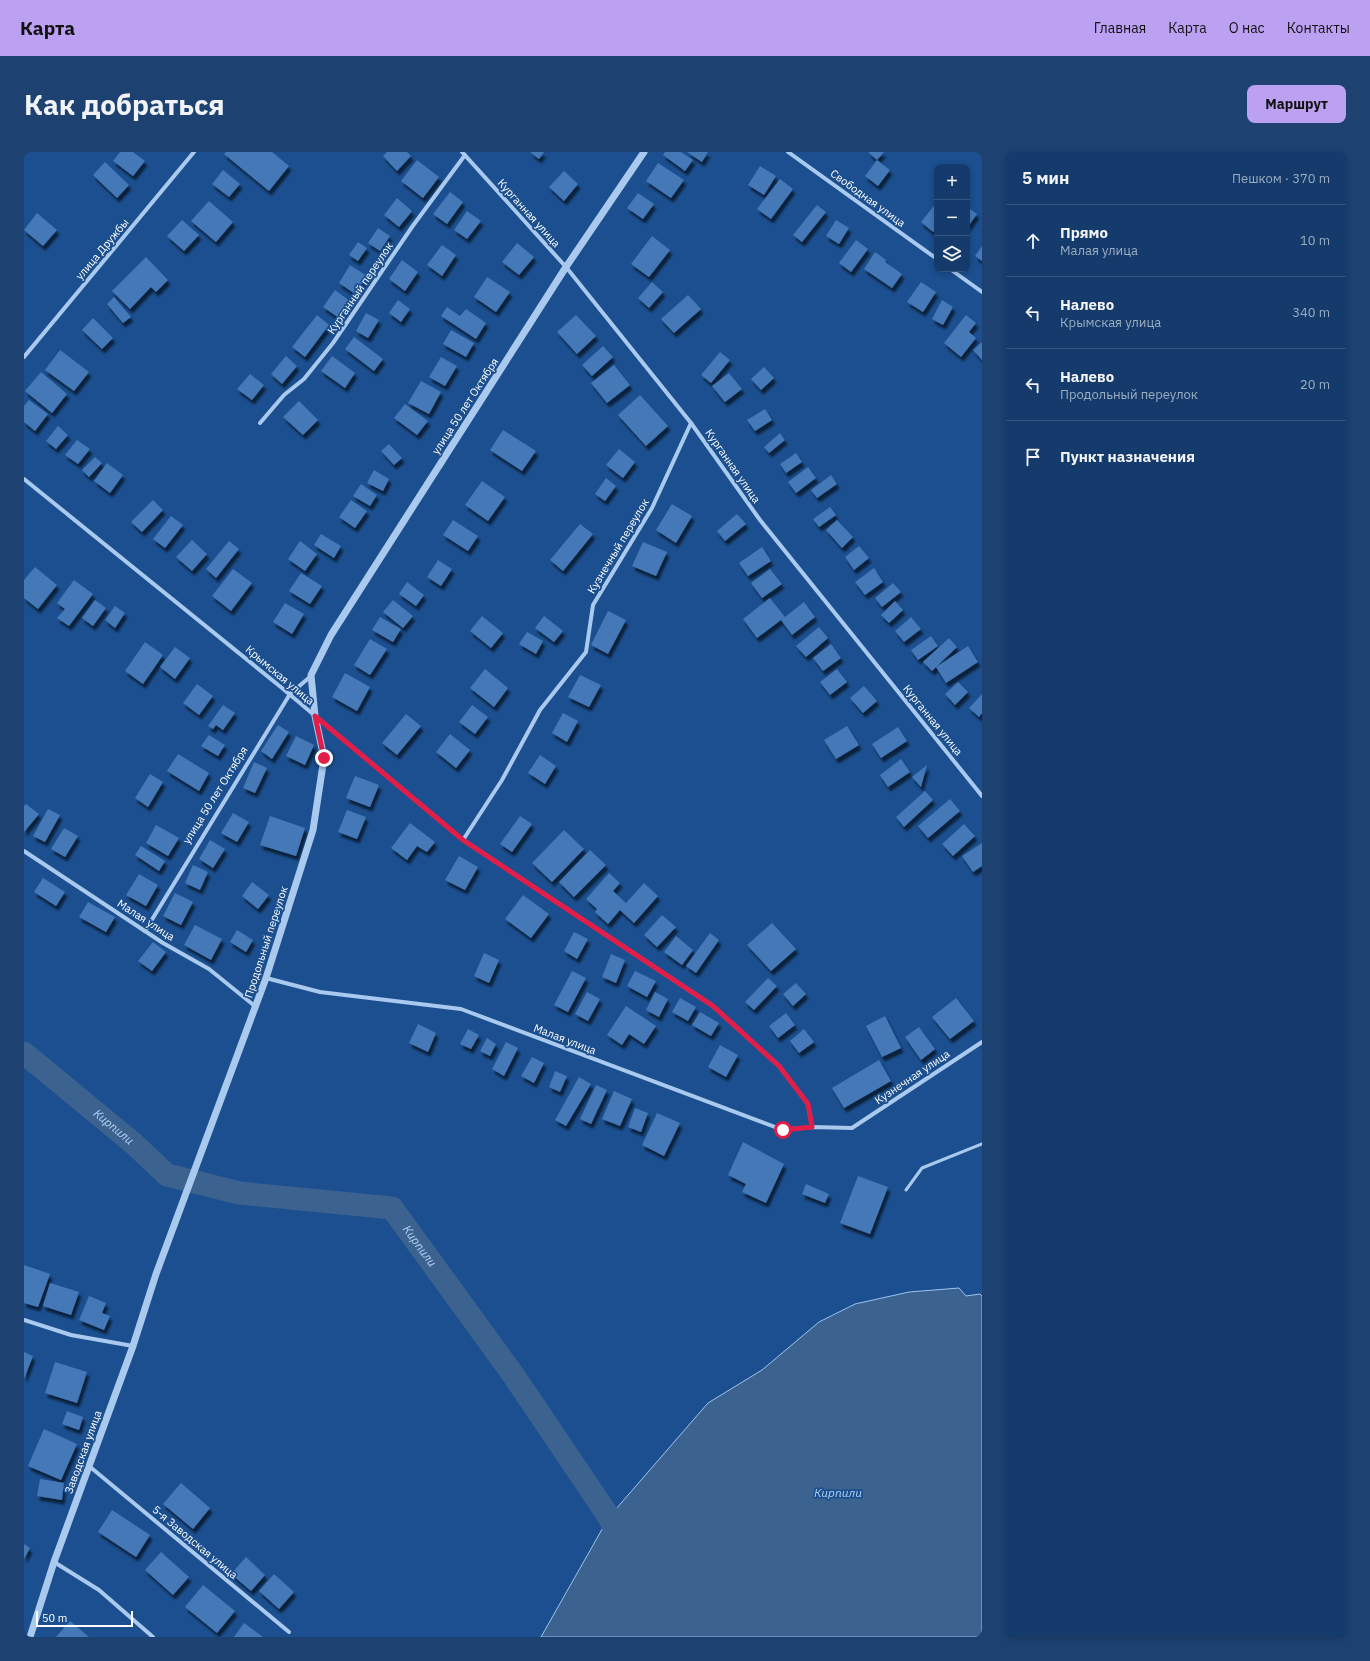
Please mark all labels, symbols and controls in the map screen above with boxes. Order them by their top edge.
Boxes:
text: Карта [20,16,75,40]
text: Главная [1094,19,1146,37]
text: Карта [1168,19,1207,37]
text: О нас [1229,19,1265,37]
text: Контакты [1287,19,1350,37]
button: Маршрут [1247,85,1346,123]
text: Как добраться [24,86,225,123]
map controls [934,164,970,272]
button: + [934,164,970,200]
street label: Свободная улица [828,166,908,230]
text: 5 мин [1022,167,1069,189]
text: Пешком · 370 m [1232,170,1330,187]
street label: Курганная улица [495,176,563,250]
button: − [934,200,970,236]
street label: улица Дружбы [72,216,132,282]
text: Прямо [1060,223,1108,242]
icon: ahead [1022,230,1044,252]
text: 10 m [1300,232,1330,249]
button: layers [934,236,970,272]
street label: Курганный переулок [324,239,396,337]
text: Малая улица [1060,242,1138,259]
text: Налево [1060,295,1114,314]
icon: left [1022,302,1044,324]
text: 340 m [1292,304,1330,321]
text: Крымская улица [1060,314,1161,331]
street label: улица 50 лет Октября [429,355,501,457]
text: Налево [1060,367,1114,386]
icon: left [1022,374,1044,396]
text: 20 m [1300,376,1330,393]
text: Продольный переулок [1060,386,1198,403]
street label: Курганная улица [702,426,764,506]
icon: arrive [1022,446,1044,468]
text: Пункт назначения [1060,447,1195,466]
street label: Кузнечный переулок [584,496,652,596]
street label: Крымская улица [243,642,317,708]
street label: Курганная улица [900,682,966,758]
street label: улица 50 лет Октября [179,744,251,846]
route end [315,749,333,767]
street label: Продольный переулок [241,884,291,1000]
street label: Малая улица [115,896,178,944]
street label: Малая улица [532,1021,598,1057]
street label: Кузнечная улица [872,1047,952,1107]
water label: Кирпили [90,1105,137,1148]
route start [774,1121,792,1139]
water label: Кирпили [400,1222,440,1270]
street label: Заводская улица [61,1408,105,1496]
water label: Кирпили [814,1485,862,1500]
street label: 5-я Заводская улица [150,1502,241,1582]
scale bar [36,1609,133,1628]
text: 50 m [42,1611,67,1625]

